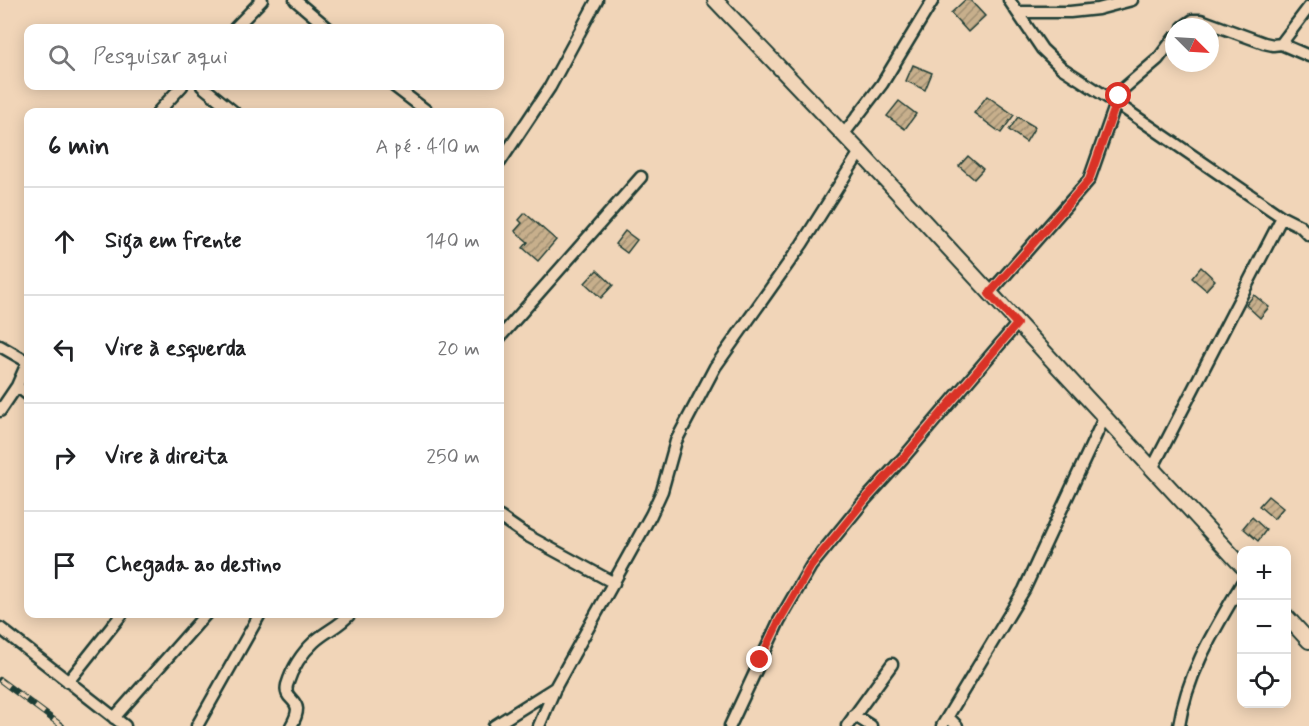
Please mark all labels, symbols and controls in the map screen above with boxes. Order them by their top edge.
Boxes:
north arrow [1165,18,1219,72]
search box [24,24,504,90]
icon: search [45,41,78,74]
text: Pesquisar aqui [93,43,228,71]
route start [1105,82,1131,108]
text: 6 min [48,130,110,164]
text: A pé · 410 m [376,134,480,161]
icon: ahead [48,225,81,258]
text: Siga em frente [105,227,242,255]
text: 140 m [426,228,480,255]
icon: left [48,333,81,366]
text: Vire à esquerda [105,335,246,363]
text: 20 m [437,336,480,363]
icon: right [48,441,81,474]
text: Vire à direita [105,443,228,471]
text: 250 m [426,444,480,471]
map controls [1237,546,1291,708]
button: + [1237,546,1291,600]
icon: arrive [48,549,81,582]
text: Chegada ao destino [105,551,281,579]
button: − [1237,600,1291,654]
route end [746,646,772,672]
button: locate [1237,654,1291,708]

